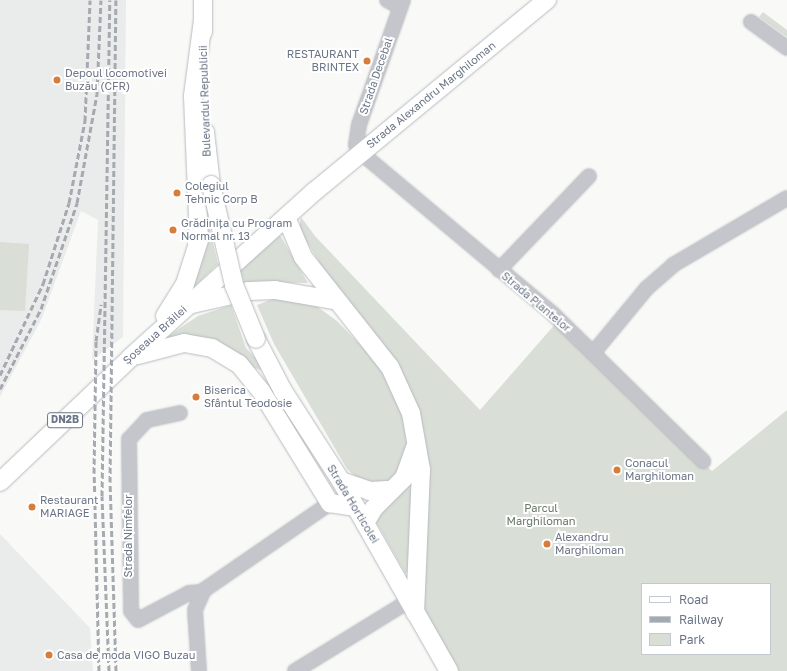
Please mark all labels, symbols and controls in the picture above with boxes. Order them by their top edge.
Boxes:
street label: Strada Decebal [357,36,395,116]
street label: Strada Alexandru Marghiloman [364,39,498,151]
street label: Bulevardul Republicii [196,45,214,157]
place label: RESTAURANT BRINTEX [287,48,359,74]
marker: RESTAURANT BRINTEX [362,56,372,66]
place label: Depoul locomotivei Buzău (CFR) [65,67,167,93]
marker: Depoul locomotivei Buzău (CFR) [52,75,62,85]
place label: Colegiul Tehnic Corp B [185,180,258,206]
marker: Colegiul Tehnic Corp B [172,188,182,198]
place label: Grădinița cu Program Normal nr. 13 [181,217,292,243]
marker: Grădinița cu Program Normal nr. 13 [168,225,178,235]
street label: Strada Plantelor [499,269,573,335]
street label: Șoseaua Brăilei [120,303,190,367]
place label: Biserica Sfântul Teodosie [204,384,292,410]
marker: Biserica Sfântul Teodosie [191,392,201,402]
road number: DN2B [47,412,83,428]
place label: Conacul Marghiloman [625,457,694,483]
street label: Strada Horticolei [324,462,382,546]
marker: Conacul Marghiloman [612,465,622,475]
place label: Restaurant MARIAGE [40,494,98,520]
street label: Strada Nimfelor [121,495,135,577]
marker: Restaurant MARIAGE [27,502,37,512]
park label: Parcul Marghiloman [506,502,576,528]
place label: Alexandru Marghiloman [555,531,624,557]
marker: Alexandru Marghiloman [542,539,552,549]
legend [641,583,771,655]
text: Road [679,592,708,607]
text: Railway [679,612,724,627]
text: Park [679,632,705,647]
place label: Casa de moda VIGO Buzau [57,648,195,662]
marker: Casa de moda VIGO Buzau [44,650,54,660]

